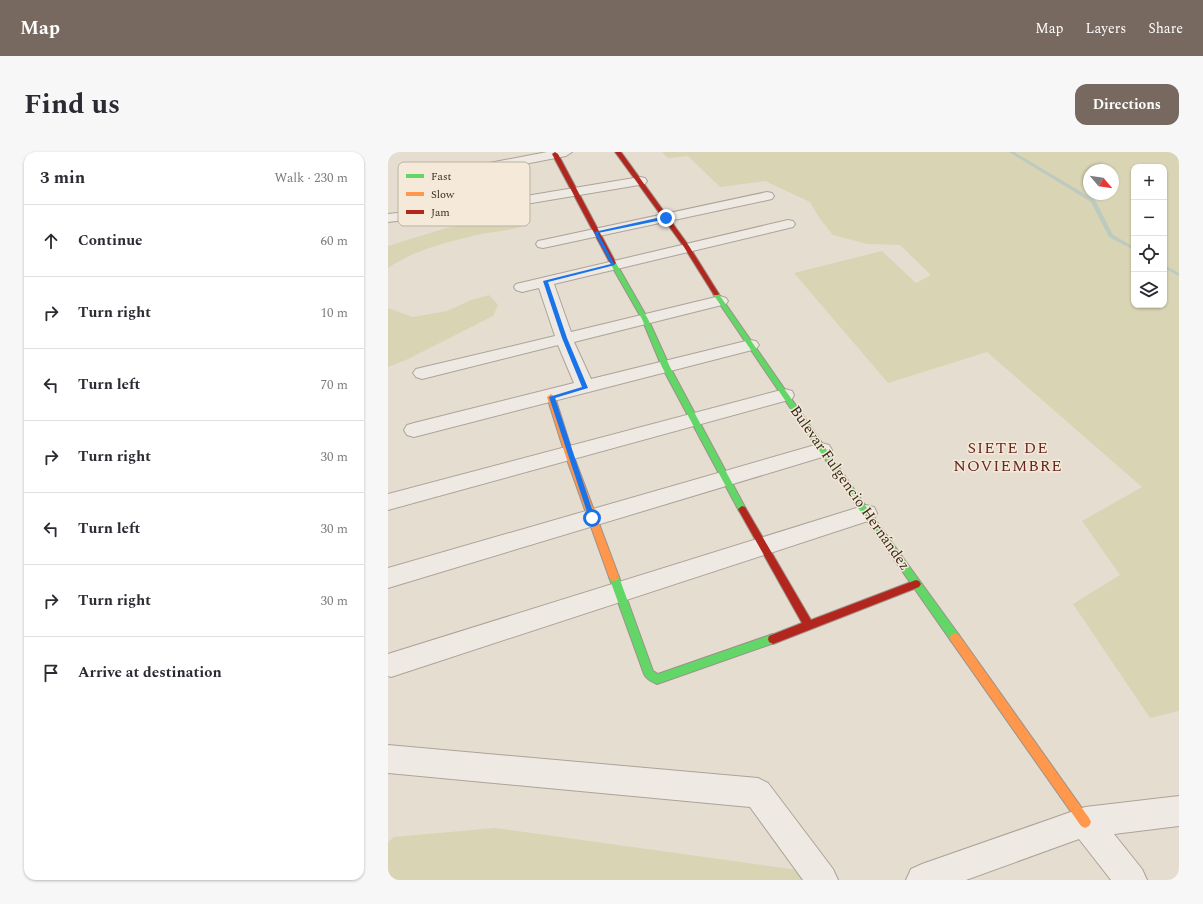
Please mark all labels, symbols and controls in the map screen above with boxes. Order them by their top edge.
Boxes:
text: Map [20,14,60,43]
text: Map [1035,18,1064,39]
text: Layers [1086,18,1126,39]
text: Share [1148,18,1183,39]
text: Find us [24,83,120,126]
button: Directions [1075,84,1179,125]
legend [398,162,530,226]
north arrow [1083,164,1119,200]
map controls [1131,164,1167,308]
button: + [1131,164,1167,200]
text: 3 min [40,165,85,191]
text: Walk · 230 m [274,168,348,188]
text: Fast [431,168,452,185]
text: Slow [431,186,455,203]
button: − [1131,200,1167,236]
text: Jam [431,204,450,221]
route end [657,209,675,227]
text: Continue [78,229,143,252]
icon: ahead [40,230,62,252]
text: 60 m [321,231,348,251]
button: locate [1131,236,1167,272]
button: layers [1131,272,1167,308]
text: Turn right [78,301,151,324]
icon: right [40,302,62,324]
text: 10 m [321,303,348,323]
text: Turn left [78,373,140,396]
icon: left [40,374,62,396]
text: 70 m [321,375,348,395]
street label: Bulevar Fulgencio Hernández [784,401,916,575]
district label: SIETE DE NOVIEMBRE [953,436,1063,478]
text: Turn right [78,445,151,468]
icon: right [40,446,62,468]
text: 30 m [321,447,348,467]
route start [583,509,601,527]
text: Turn left [78,517,140,540]
icon: left [40,518,62,540]
text: 30 m [321,519,348,539]
text: Turn right [78,589,151,612]
icon: right [40,590,62,612]
text: 30 m [321,591,348,611]
text: Arrive at destination [78,661,222,684]
icon: arrive [40,662,62,684]

